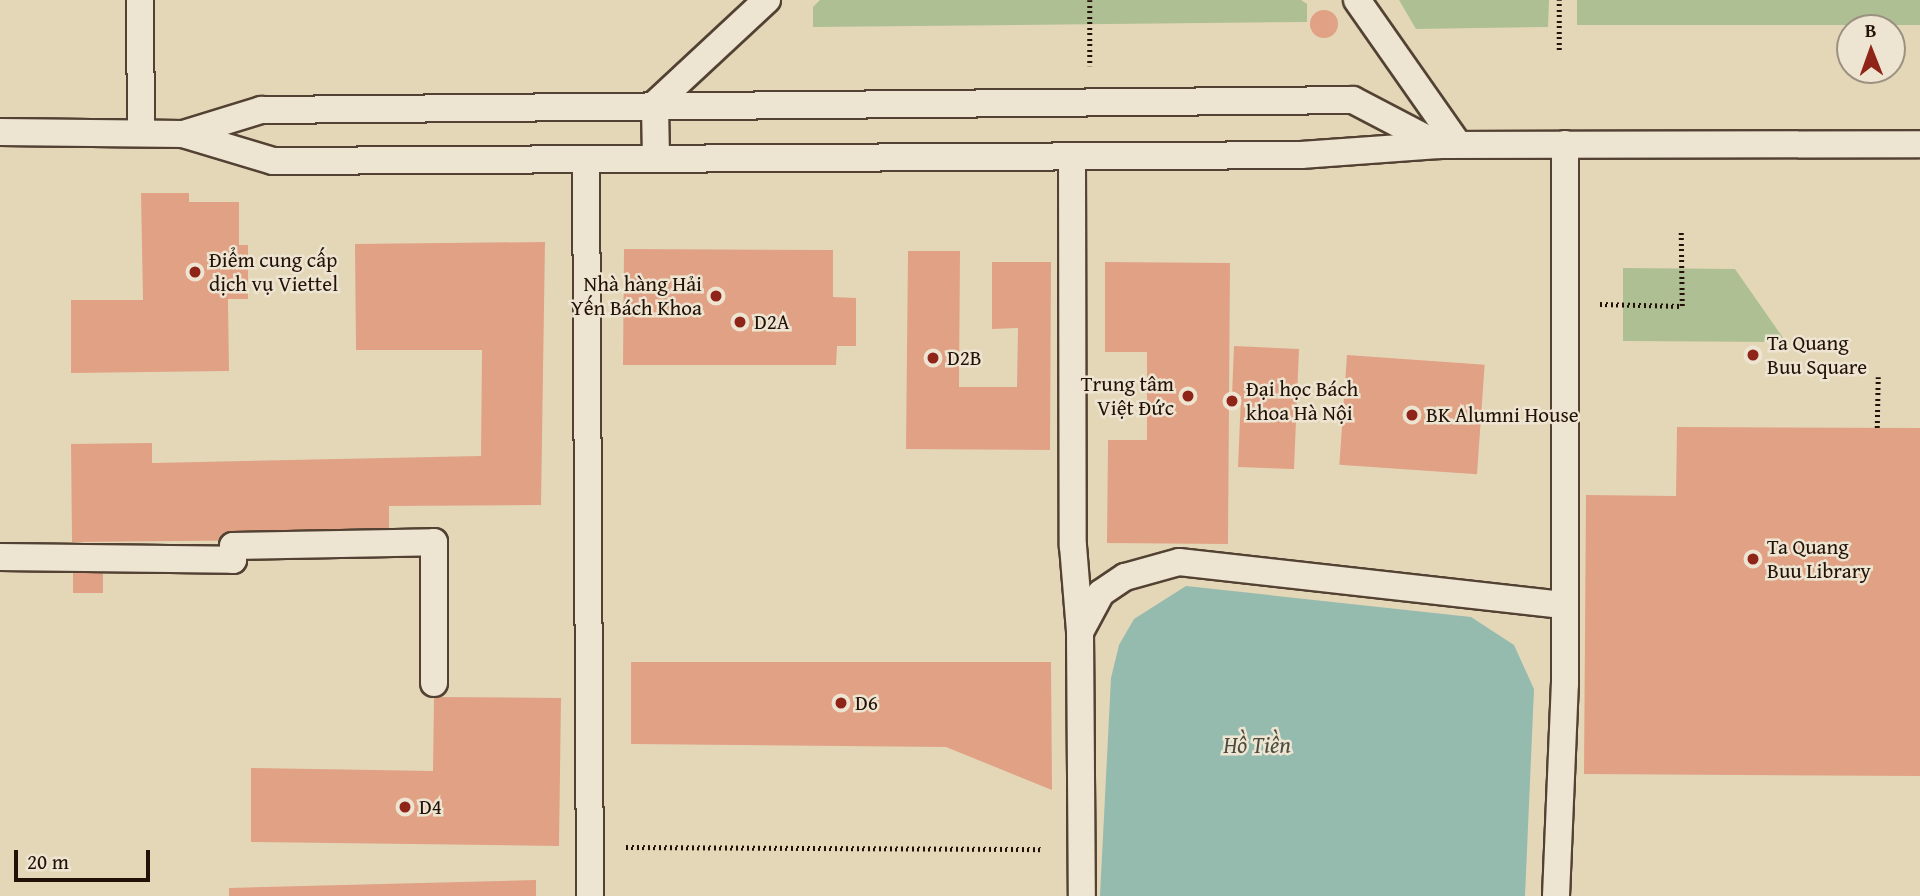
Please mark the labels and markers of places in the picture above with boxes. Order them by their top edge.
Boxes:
place label: Điểm cung cấp dịch vụ Viettel [209,247,338,297]
marker: Điểm cung cấp dịch vụ Viettel [187,264,203,280]
place label: Nhà hàng Hải Yến Bách Khoa [571,271,702,321]
marker: Nhà hàng Hải Yến Bách Khoa [708,288,724,304]
place label: D2A [754,309,790,335]
marker: D2A [732,314,748,330]
place label: Ta Quang Buu Square [1767,330,1867,380]
place label: D2B [947,345,982,371]
marker: Ta Quang Buu Square [1745,347,1761,363]
marker: D2B [925,350,941,366]
place label: Trung tâm Việt Đức [1081,371,1174,421]
place label: Đại học Bách khoa Hà Nội [1246,376,1358,426]
marker: Trung tâm Việt Đức [1180,388,1196,404]
marker: Đại học Bách khoa Hà Nội [1224,393,1240,409]
place label: BK Alumni House [1426,402,1579,428]
marker: BK Alumni House [1404,407,1420,423]
place label: Ta Quang Buu Library [1767,534,1871,584]
marker: Ta Quang Buu Library [1745,551,1761,567]
place label: D6 [855,690,878,716]
marker: D6 [833,695,849,711]
place label: D4 [419,794,442,820]
marker: D4 [397,799,413,815]

